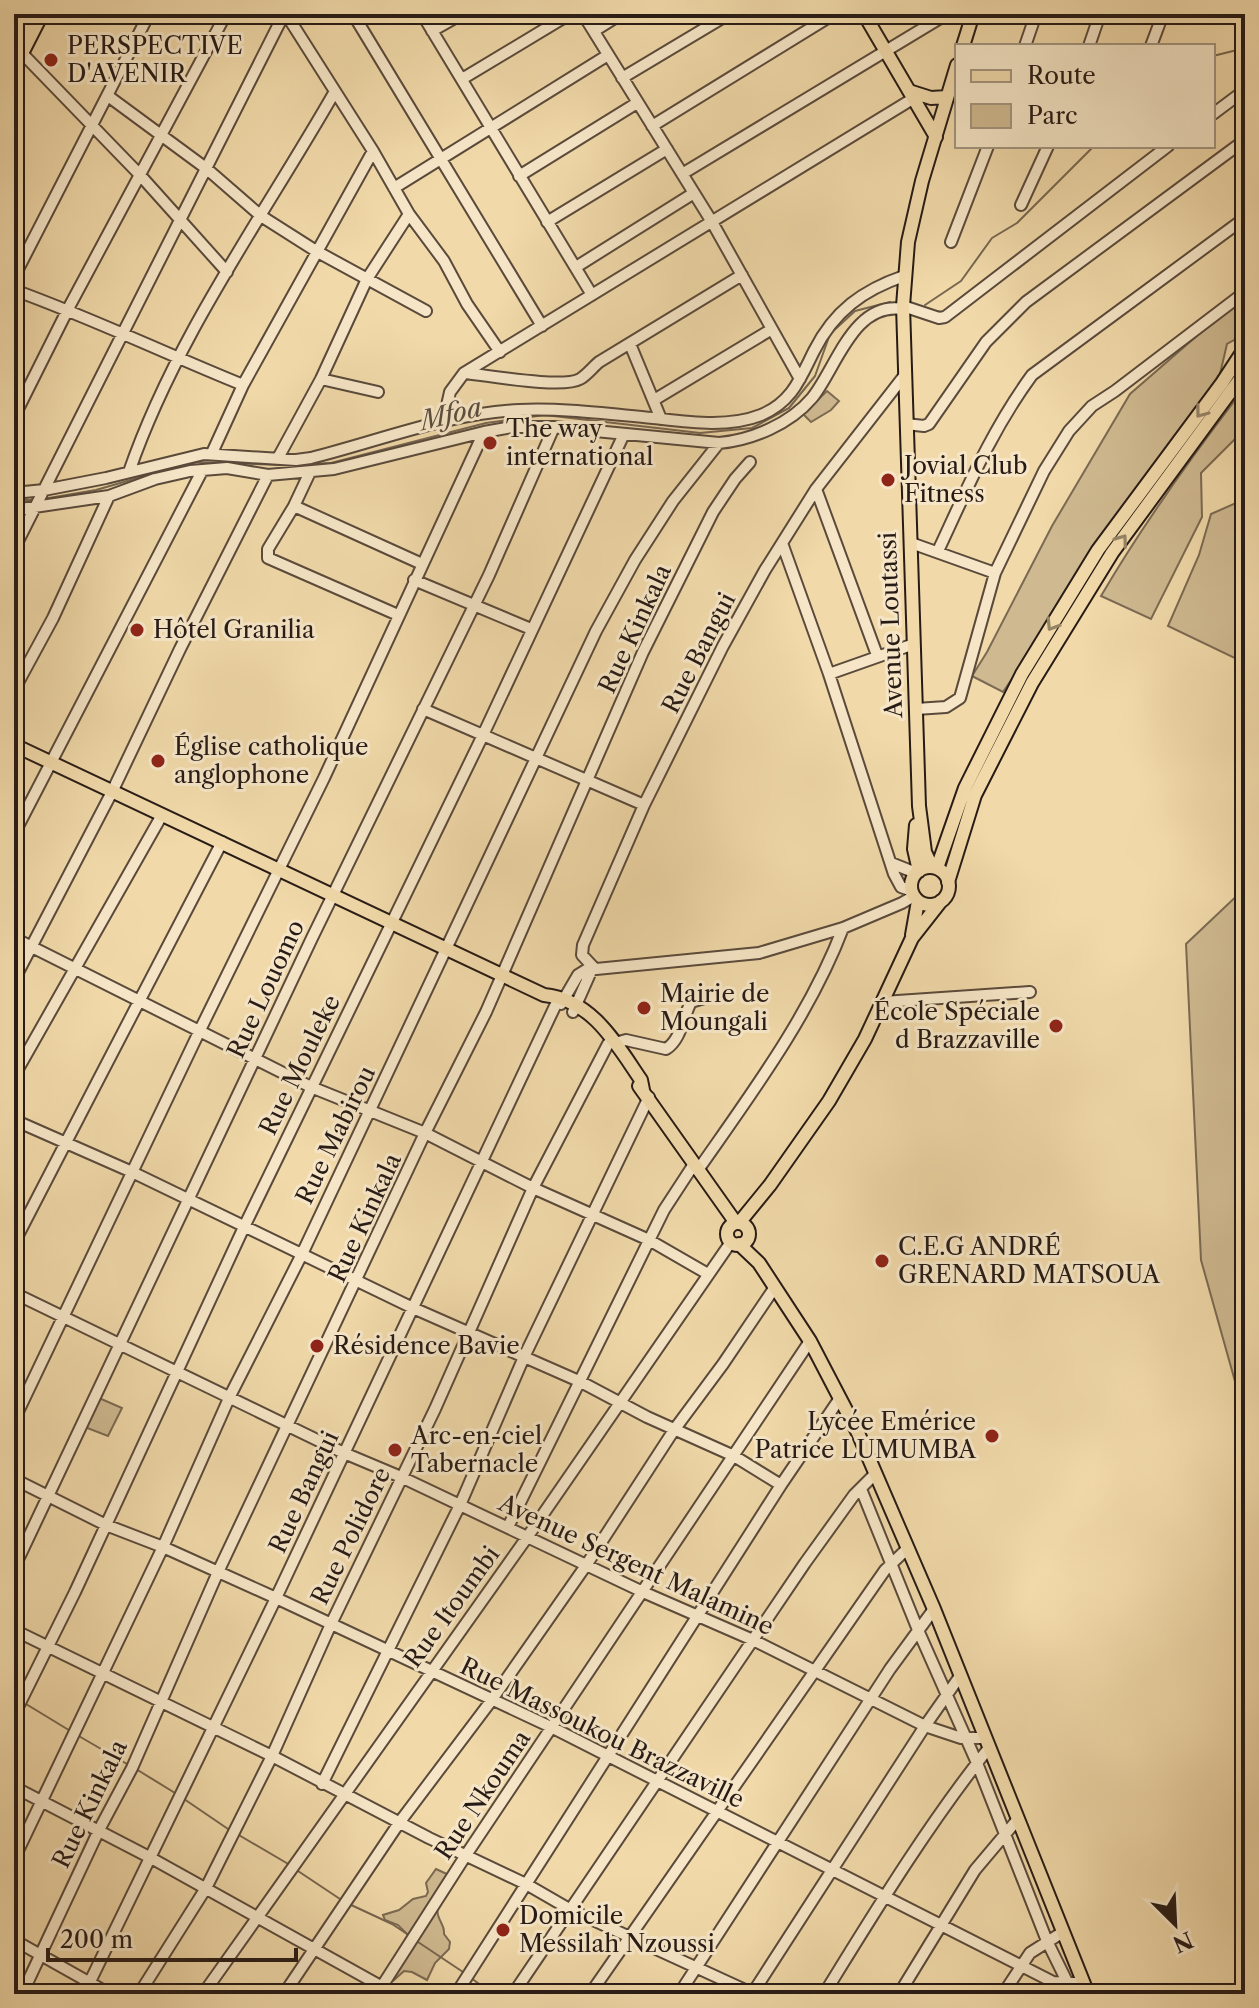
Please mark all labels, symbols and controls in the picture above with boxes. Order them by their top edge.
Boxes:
place label: PERSPECTIVE D'AVENIR [67,31,243,88]
legend [955,44,1215,148]
marker: PERSPECTIVE D'AVENIR [42,51,60,69]
text: Route [1027,61,1096,90]
text: Parc [1027,101,1078,130]
water label: Mfoa [414,391,486,438]
one-way arrow [1196,403,1210,418]
place label: The way international [506,414,653,471]
marker: The way international [481,434,499,452]
place label: Jovial Club Fitness [900,451,1028,508]
marker: Jovial Club Fitness [879,471,897,489]
street label: Avenue Loutassi [873,531,908,720]
one-way arrow [1112,534,1127,548]
street label: Rue Kinkala [592,559,677,698]
street label: Rue Bangui [656,588,741,718]
place label: Hôtel Granilia [153,615,315,644]
one-way arrow [1047,616,1062,631]
marker: Hôtel Granilia [128,621,146,639]
place label: Église catholique anglophone [174,732,368,789]
marker: Église catholique anglophone [149,752,167,770]
street label: Rue Louomo [221,915,310,1063]
place label: Mairie de Moungali [660,979,769,1036]
street label: Rue Mouleke [253,990,346,1140]
place label: École Spéciale d Brazzaville [874,997,1040,1054]
marker: Mairie de Moungali [635,999,653,1017]
marker: École Spéciale d Brazzaville [1047,1017,1065,1035]
street label: Rue Mabirou [290,1061,382,1209]
street label: Rue Kinkala [322,1148,407,1287]
place label: C.E.G ANDRÉ GRENARD MATSOUA [898,1232,1161,1289]
marker: C.E.G ANDRÉ GRENARD MATSOUA [873,1252,891,1270]
place label: Résidence Bavie [333,1331,520,1360]
marker: Résidence Bavie [308,1337,326,1355]
place label: Lycée Emérice Patrice LUMUMBA [754,1407,977,1464]
place label: Arc-en-ciel Tabernacle [410,1421,542,1478]
street label: Rue Bangui [263,1426,344,1557]
marker: Lycée Emérice Patrice LUMUMBA [983,1427,1001,1445]
marker: Arc-en-ciel Tabernacle [386,1441,404,1459]
street label: Rue Polidore [305,1462,396,1609]
street label: Avenue Sergent Malamine [493,1488,778,1641]
street label: Rue Itoumbi [398,1540,505,1673]
street label: Rue Massoukou Brazzaville [456,1651,749,1814]
street label: Rue Nkouma [429,1724,537,1865]
street label: Rue Kinkala [46,1735,133,1873]
north arrow [1135,1884,1215,1964]
place label: Domicile Messilah Nzoussi [519,1901,715,1958]
scale bar [48,1912,296,1962]
marker: Domicile Messilah Nzoussi [494,1921,512,1939]
text: 200 m [60,1925,133,1954]
text: N [1169,1926,1197,1958]

